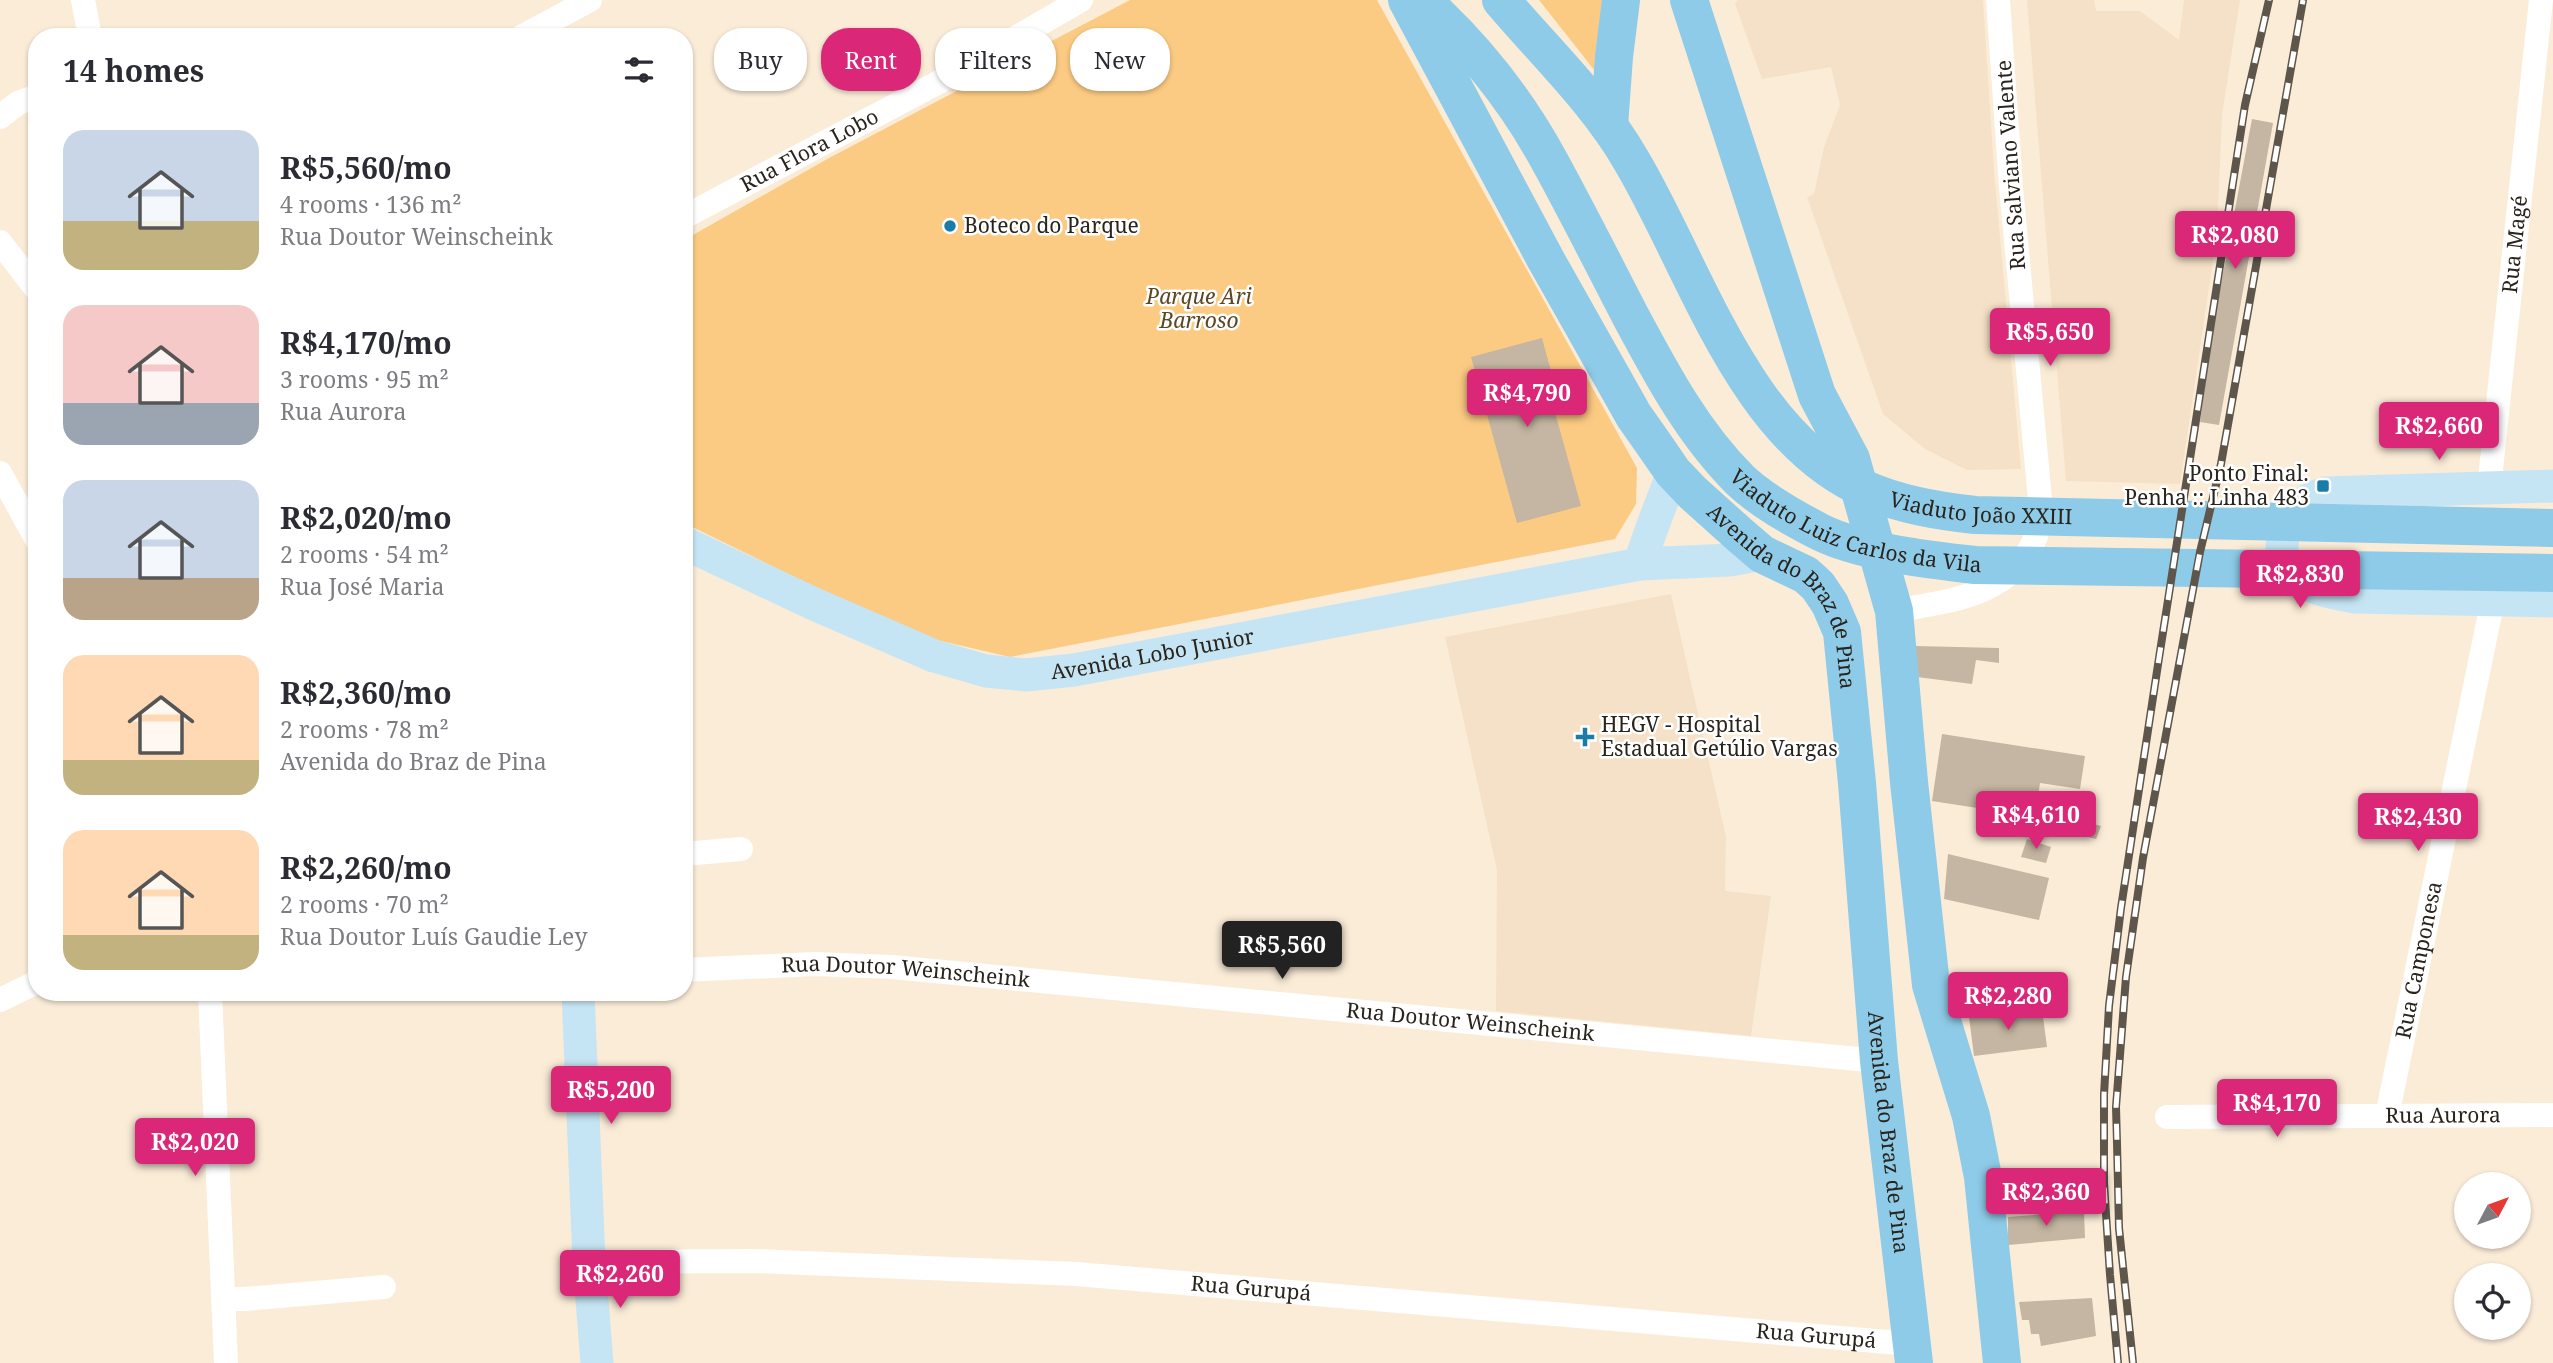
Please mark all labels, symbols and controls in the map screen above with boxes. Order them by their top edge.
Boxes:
chip: Buy [714,28,807,91]
chip: Rent [821,28,921,91]
chip: Filters [935,28,1056,91]
chip: New [1070,28,1170,91]
text: 14 homes [63,50,204,91]
icon: filters [620,51,658,89]
street label: Rua Salviano Valente [1989,59,2031,271]
street label: Rua Flora Lobo [735,102,883,198]
text: R$5,560/mo [280,147,452,188]
icon: home [119,158,203,242]
text: 4 rooms · 136 m² [280,188,462,220]
street label: Rua Magé [2495,194,2533,295]
place label: Boteco do Parque [964,211,1139,239]
pin: R$2,080 [2170,212,2300,271]
marker: Boteco do Parque [942,218,958,234]
text: R$2,080 [2191,218,2279,250]
text: Rua Doutor Weinscheink [280,220,553,252]
park label: Parque Ari Barroso [1145,282,1252,334]
pin: R$5,650 [1985,308,2115,368]
text: R$5,650 [2006,315,2094,347]
text: R$4,170/mo [280,322,452,363]
icon: home [119,333,203,417]
text: 3 rooms · 95 m² [280,363,449,395]
pin: R$4,790 [1462,370,1592,429]
text: R$4,790 [1483,376,1571,408]
text: Rua Aurora [280,395,406,427]
pin: R$2,660 [2374,402,2504,462]
text: R$2,660 [2395,409,2483,441]
place label: Ponto Final: Penha :: Linha 483 [2124,459,2309,511]
street label: Viaduto Luiz Carlos da Vila [1724,463,1982,578]
marker: Ponto Final: Penha :: Linha 483 [2315,478,2331,494]
street label: Viaduto João XXIII [1886,484,2073,530]
text: R$2,020/mo [280,497,452,538]
street label: Avenida do Braz de Pina [1701,497,1863,690]
icon: home [119,508,203,592]
text: 2 rooms · 54 m² [280,538,449,570]
pin: R$2,830 [2235,550,2365,610]
text: R$2,830 [2256,557,2344,589]
text: Rua José Maria [280,570,444,602]
street label: Avenida Lobo Junior [1049,622,1257,685]
text: R$2,360/mo [280,672,452,713]
icon: home [119,683,203,767]
place label: HEGV - Hospital Estadual Getúlio Vargas [1601,710,1838,762]
text: 2 rooms · 78 m² [280,713,449,745]
marker: HEGV - Hospital Estadual Getúlio Vargas [1575,727,1595,747]
text: Avenida do Braz de Pina [280,745,547,777]
pin: R$4,610 [1971,792,2101,851]
pin: R$2,430 [2353,794,2483,853]
text: R$4,610 [1992,798,2080,830]
text: R$2,430 [2374,800,2462,832]
text: R$2,260/mo [280,847,452,888]
icon: home [119,858,203,942]
street label: Rua Camponesa [2388,879,2448,1041]
text: 2 rooms · 70 m² [280,888,449,920]
text: Rua Doutor Luís Gaudie Ley [280,920,587,952]
pin: R$5,560 [1217,922,1347,981]
text: R$5,560 [1238,928,1326,960]
street label: Rua Doutor Weinscheink [781,949,1032,993]
pin: R$2,280 [1943,972,2073,1032]
text: R$2,280 [1964,979,2052,1011]
street label: Rua Doutor Weinscheink [1345,995,1596,1047]
street label: Avenida do Braz de Pina [1862,1010,1916,1255]
pin: R$5,200 [546,1066,676,1126]
text: R$5,200 [567,1073,655,1105]
pin: R$4,170 [2212,1080,2342,1139]
text: R$4,170 [2233,1086,2321,1118]
street label: Rua Aurora [2385,1100,2501,1129]
pin: R$2,020 [130,1118,260,1178]
text: R$2,020 [151,1125,239,1157]
pin: R$2,360 [1981,1168,2111,1228]
north arrow [2454,1172,2530,1250]
map controls [2454,1172,2531,1340]
text: R$2,360 [2002,1175,2090,1207]
pin: R$2,260 [555,1250,685,1310]
text: R$2,260 [576,1257,664,1289]
button: locate [2454,1263,2531,1340]
street label: Rua Gurupá [1190,1269,1313,1307]
street label: Rua Gurupá [1755,1316,1878,1354]

